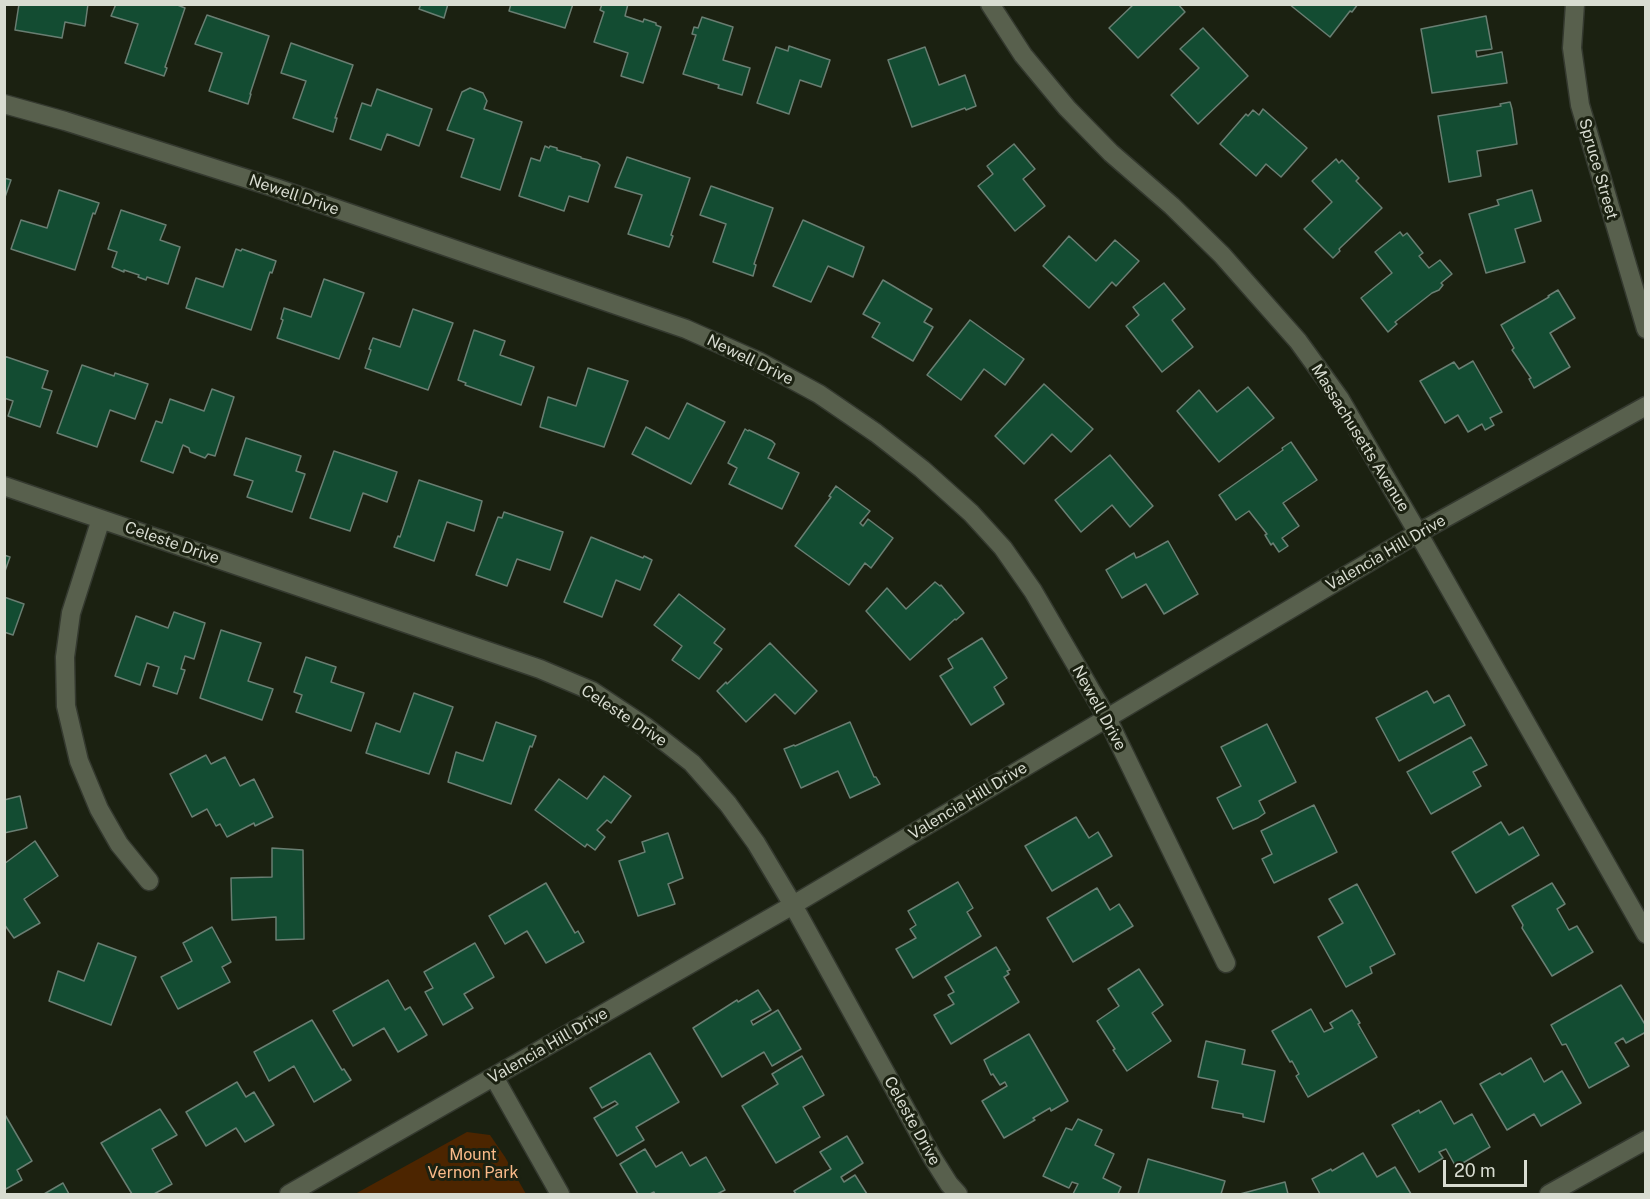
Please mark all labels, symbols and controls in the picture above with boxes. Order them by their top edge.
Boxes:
street label: Spruce Street [1574,116,1622,222]
street label: Newell Drive [246,171,342,219]
street label: Newell Drive [704,331,796,389]
street label: Massachusetts Avenue [1307,361,1413,515]
street label: Valencia Hill Drive [1323,511,1449,595]
street label: Celeste Drive [122,518,222,568]
street label: Newell Drive [1068,662,1130,754]
street label: Celeste Drive [577,681,671,751]
street label: Valencia Hill Drive [905,758,1031,844]
street label: Valencia Hill Drive [485,1004,611,1088]
street label: Celeste Drive [880,1073,944,1169]
park label: Mount Vernon Park [428,1145,518,1183]
scale bar [1446,1148,1530,1186]
text: 20 m [1454,1160,1496,1181]

